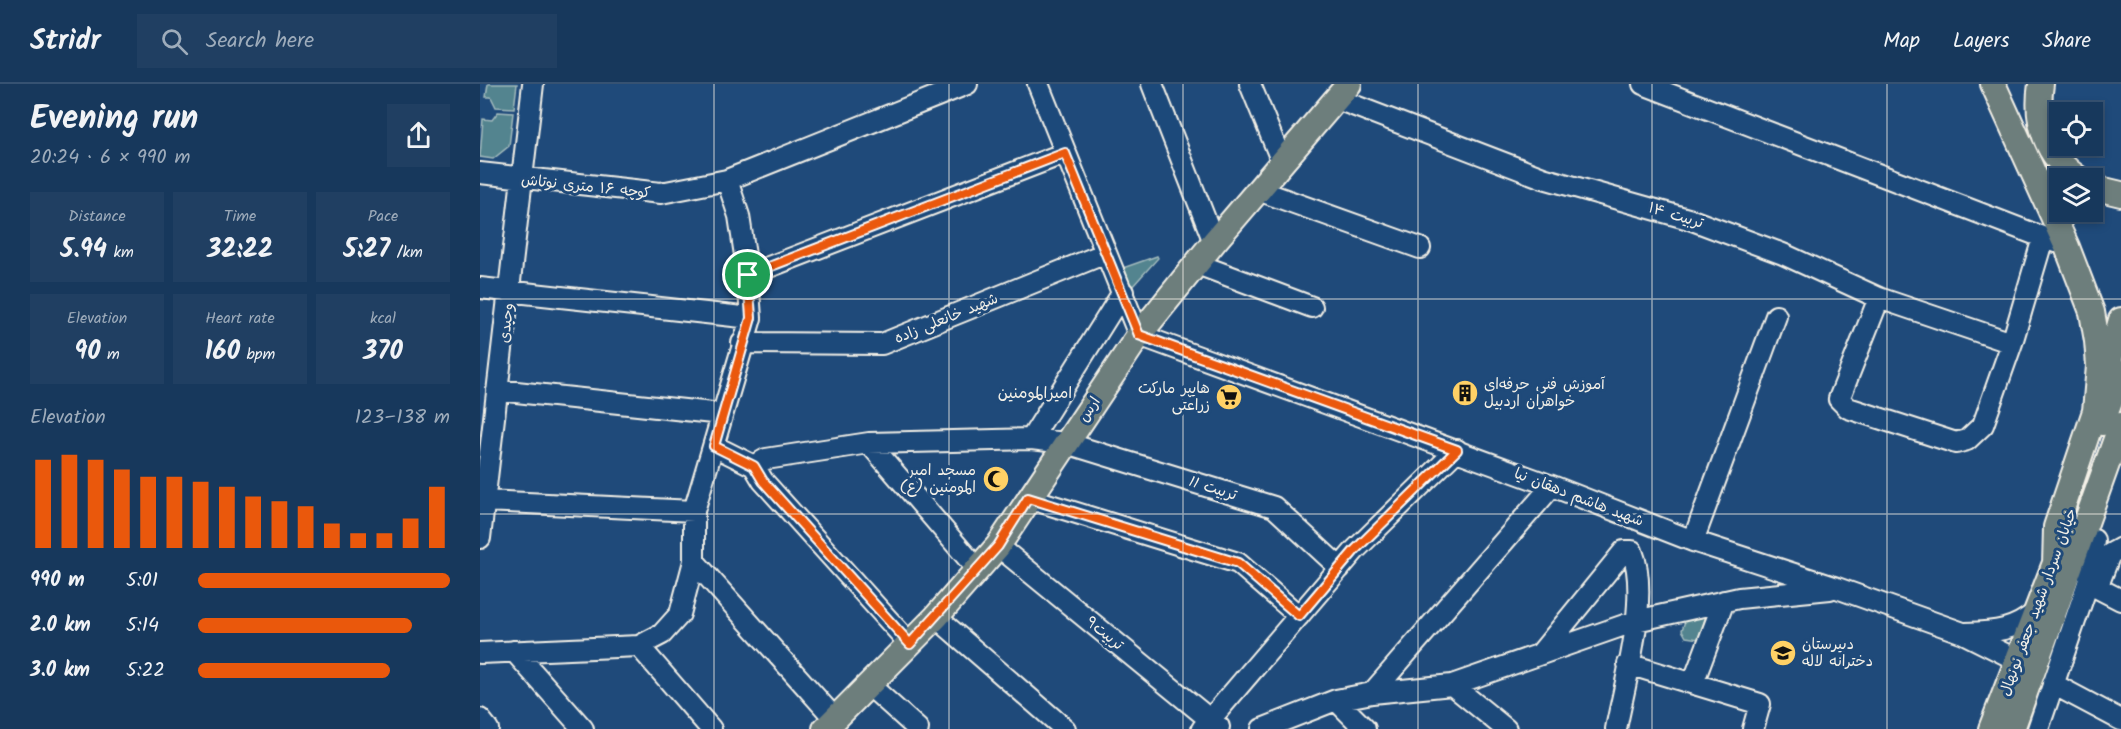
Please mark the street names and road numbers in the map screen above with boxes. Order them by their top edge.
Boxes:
street label: کوچه ۱۶ متری نوتاش [520,168,652,206]
street label: تربیت ۱۴ [1645,196,1707,236]
street label: شهید خانعلی زاده [891,287,1002,351]
street label: وحیدی [493,302,521,345]
street label: ارس [1073,392,1107,427]
street label: شهید هاشم دهقان نیا [1510,462,1647,534]
street label: تربیت 11 [1186,470,1240,508]
street label: خیابان سردار شهید جعفر نونهال [1994,505,2084,700]
street label: تربیت۹ [1080,611,1129,657]

